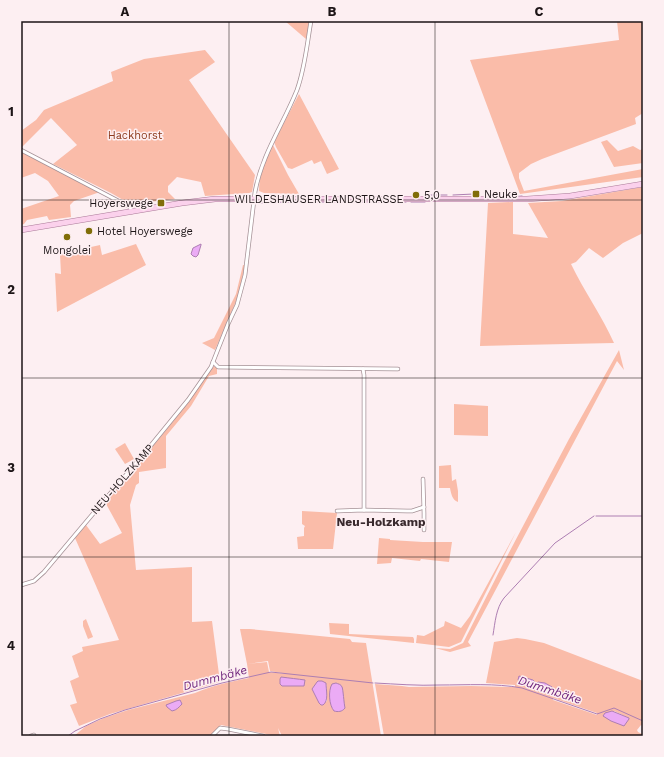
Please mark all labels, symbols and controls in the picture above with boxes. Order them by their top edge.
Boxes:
text: A [121,4,130,19]
text: B [328,4,337,19]
text: C [535,4,544,19]
text: 1 [8,104,14,119]
park label: Hackhorst [108,129,163,142]
place label: Neuke [484,188,518,201]
place label: 5,0 [424,189,440,202]
marker: Neuke [471,189,481,199]
marker: 5,0 [411,190,421,200]
street label: WILDESHAUSER LANDSTRASSE [234,193,404,206]
place label: Hoyerswege [89,197,153,210]
marker: Hoyerswege [156,198,166,208]
place label: Hotel Hoyerswege [97,225,193,238]
marker: Hotel Hoyerswege [84,226,94,236]
marker: Mongolei [62,232,72,242]
place label: Mongolei [43,244,91,257]
text: 2 [7,282,15,297]
street label: NEU-HOLZKAMP [88,441,157,517]
text: 3 [7,460,15,475]
district label: Neu-Holzkamp [336,515,426,529]
text: 4 [7,638,16,653]
water label: Dummbäke [181,663,249,693]
water label: Dummbäke [516,673,584,707]

